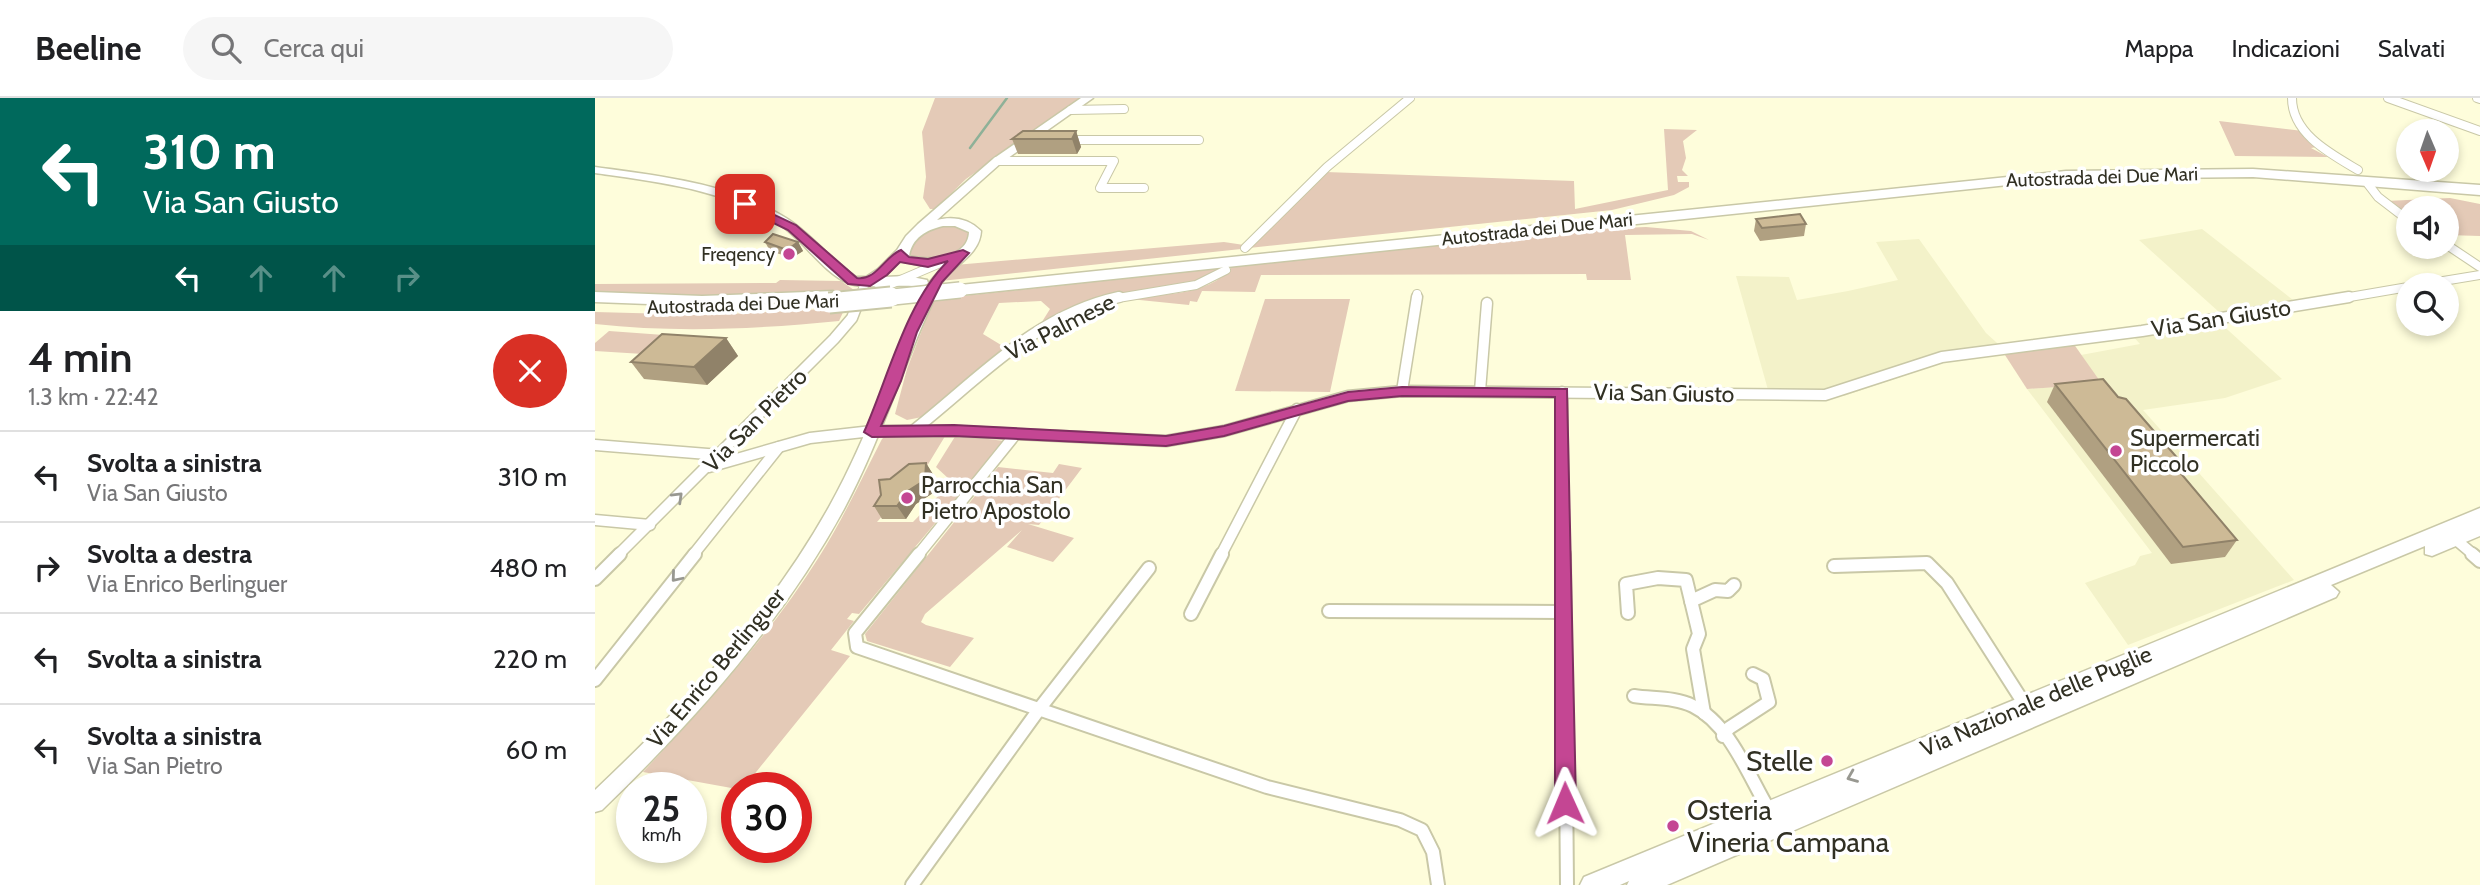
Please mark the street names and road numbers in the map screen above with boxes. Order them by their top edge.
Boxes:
street label: Autostrada dei Due Mari [2006,162,2198,192]
street label: Autostrada dei Due Mari [1440,208,1634,250]
street label: Via Palmese [1001,287,1119,366]
street label: Autostrada dei Due Mari [647,289,839,319]
street label: Via San Giusto [2149,293,2293,343]
street label: Via San Pietro [697,362,813,478]
street label: Via San Giusto [1593,378,1735,408]
street label: Via Enrico Berlinguer [641,582,792,754]
street label: Via Nazionale delle Puglie [1916,639,2156,762]

